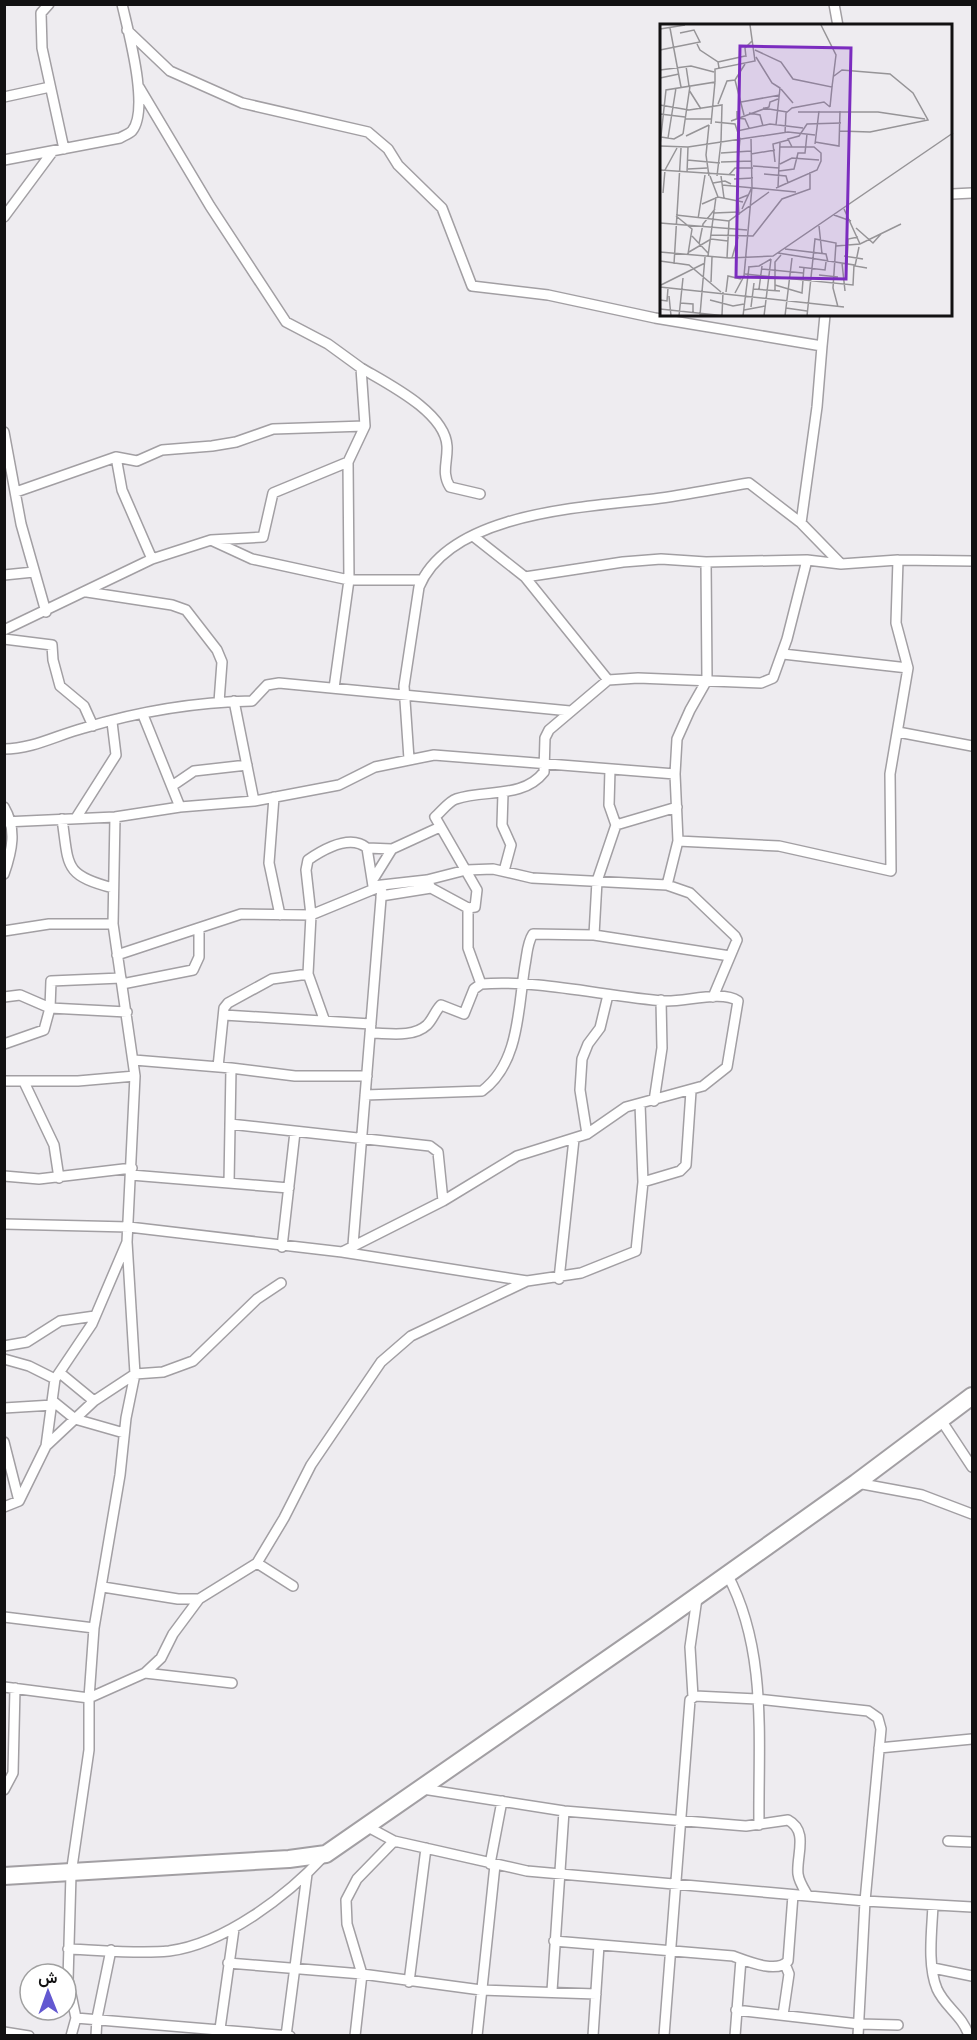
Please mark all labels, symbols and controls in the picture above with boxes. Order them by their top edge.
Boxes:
inset map [660,24,953,316]
north arrow [18,1962,78,2022]
text: ش [38,1967,58,1987]

